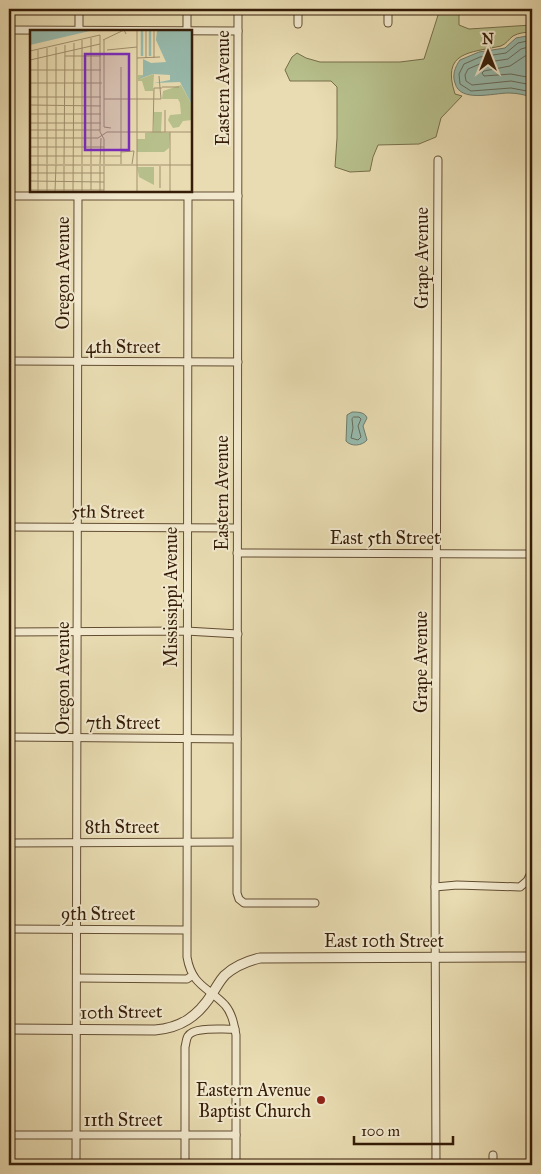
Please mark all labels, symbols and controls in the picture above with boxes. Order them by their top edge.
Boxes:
north arrow [464,28,514,78]
inset map [30,30,192,192]
street label: Eastern Avenue [212,30,234,146]
text: N [482,31,494,48]
street label: Grape Avenue [411,207,433,309]
street label: Oregon Avenue [52,216,75,330]
street label: 4th Street [86,336,161,358]
street label: Eastern Avenue [211,435,233,551]
street label: 5th Street [71,500,145,524]
street label: Mississippi Avenue [160,527,182,667]
street label: East 5th Street [330,527,441,549]
street label: Grape Avenue [410,611,432,713]
street label: Oregon Avenue [52,621,75,735]
street label: 7th Street [86,712,161,734]
street label: 8th Street [85,816,160,838]
street label: 9th Street [61,903,136,925]
street label: East 10th Street [324,930,445,952]
street label: 10th Street [80,1000,163,1024]
place label: Eastern Avenue Baptist Church [196,1079,311,1122]
marker: Eastern Avenue Baptist Church [315,1094,327,1106]
street label: 11th Street [83,1109,163,1131]
scale bar [354,1114,452,1146]
text: 100 m [361,1122,401,1140]

